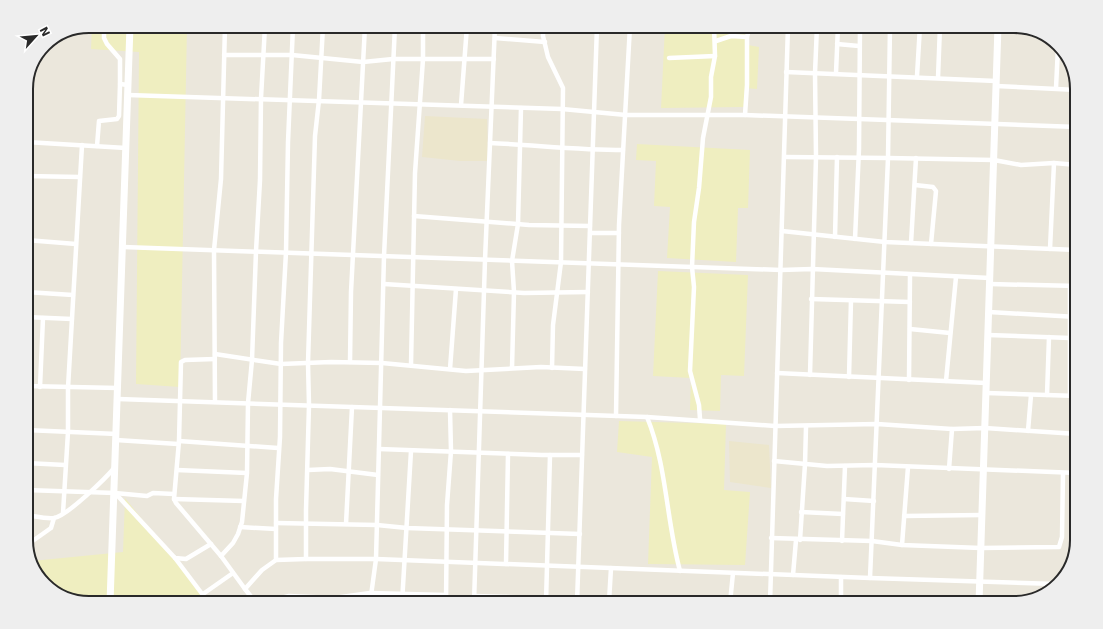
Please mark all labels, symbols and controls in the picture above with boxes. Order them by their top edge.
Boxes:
north arrow [16,16,56,56]
text: N [37,25,52,39]

